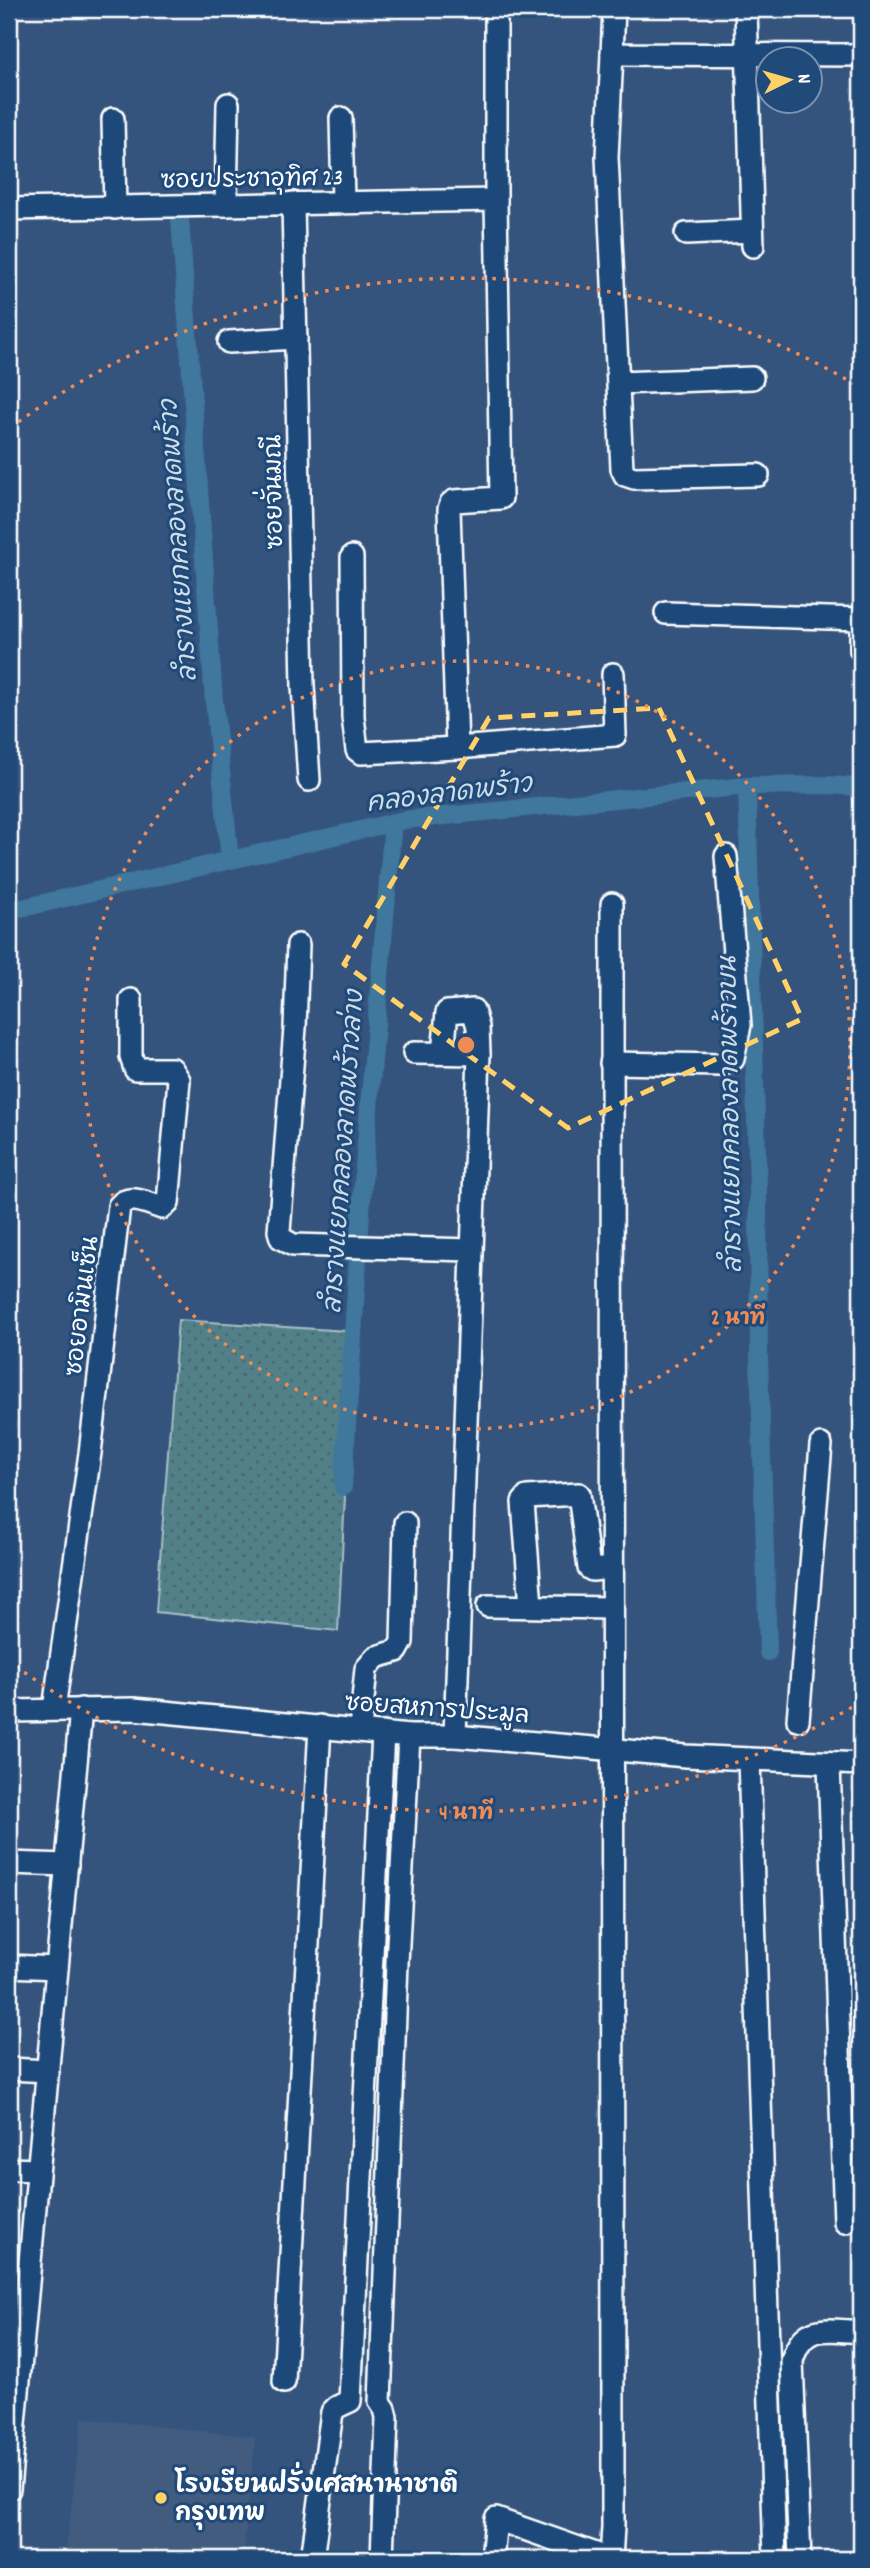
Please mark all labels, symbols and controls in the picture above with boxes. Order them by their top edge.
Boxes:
north arrow [754,46,824,116]
text: N [789,73,816,85]
street label: ซอยประชาอุทิศ 23 [160,162,344,200]
water label: ลำรางแยกคลองลาดพร้าว [151,397,209,683]
street label: ซอยจั่นมณี [251,434,294,550]
water label: คลองลาดพร้าว [365,766,536,824]
water label: ลำรางแยกคลองลาดพร้าวบน [710,955,754,1274]
water label: ลำรางแยกคลองลาดพร้าวล่าง [315,987,375,1315]
centre of rings [454,1033,478,1057]
street label: ซอยอามินเซ็น [58,1234,109,1378]
text: 2 นาที [711,1303,766,1335]
street label: ซอยสหการประมูล [343,1688,530,1734]
text: 4 นาที [439,1798,493,1830]
place label: โรงเรียนฝรั่งเศสนานาชาติ กรุงเทพ [174,2461,458,2532]
marker: โรงเรียนฝรั่งเศสนานาชาติ กรุงเทพ [153,2490,169,2506]

